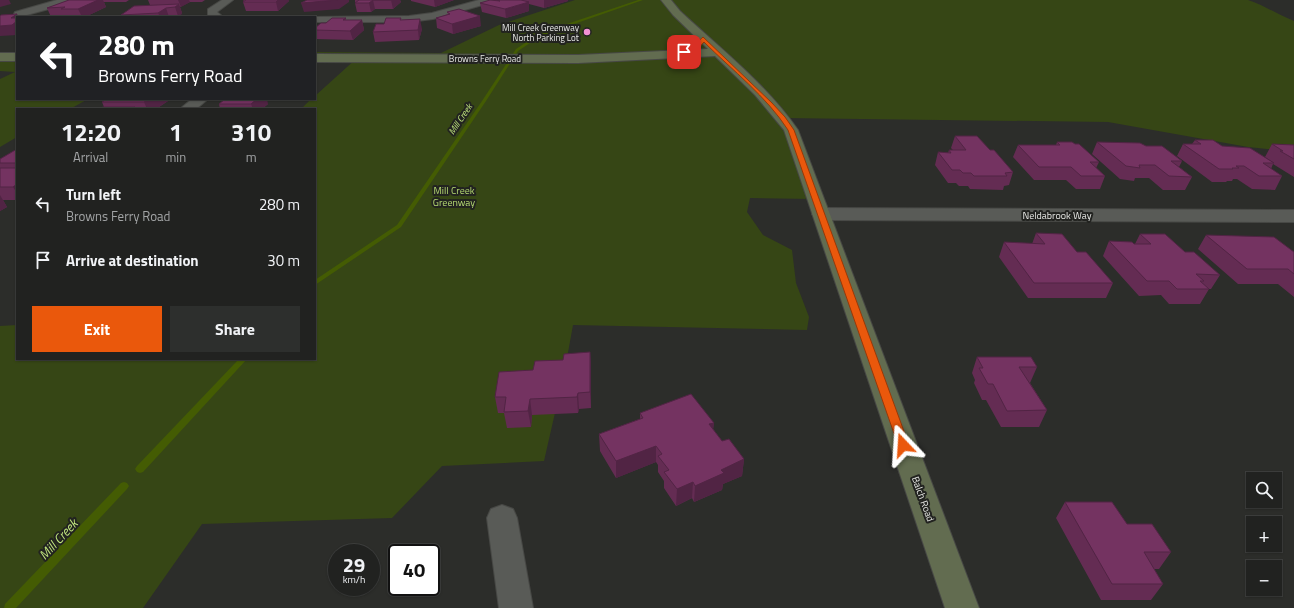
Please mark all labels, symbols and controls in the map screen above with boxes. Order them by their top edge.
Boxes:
place label: Mill Creek Greenway North Parking Lot [502,21,580,44]
text: 280 m [98,23,175,66]
marker: Mill Creek Greenway North Parking Lot [582,27,592,37]
icon: left [32,32,84,84]
pin [667,35,701,69]
icon: arrive [673,41,695,63]
street label: Browns Ferry Road [449,52,521,65]
text: Browns Ferry Road [98,62,243,89]
water label: Mill Creek [445,100,476,137]
text: 12:20 [61,114,121,150]
text: 1 [169,114,183,150]
text: 310 [231,114,271,150]
text: Arrival [73,147,108,167]
text: min [165,147,186,167]
text: m [246,147,257,167]
text: Turn left [66,183,121,206]
park label: Mill Creek Greenway [433,183,475,210]
icon: left [32,193,54,215]
text: 280 m [259,193,300,216]
text: Browns Ferry Road [66,206,170,226]
street label: Neldabrook Way [1022,208,1092,223]
icon: arrive [32,249,54,271]
text: Arrive at destination [66,249,199,272]
text: 30 m [267,249,300,272]
button: Exit [32,306,162,352]
button: Share [170,306,300,352]
position arrow [882,424,924,466]
map controls [1246,472,1282,596]
button: search [1246,472,1282,508]
street label: Balch Road [908,474,938,524]
water label: Mill Creek [34,512,84,564]
button: + [1246,516,1282,552]
speed limit sign: 40 [388,544,440,596]
text: 29 [343,549,365,580]
button: − [1246,560,1282,596]
text: km/h [343,572,365,587]

